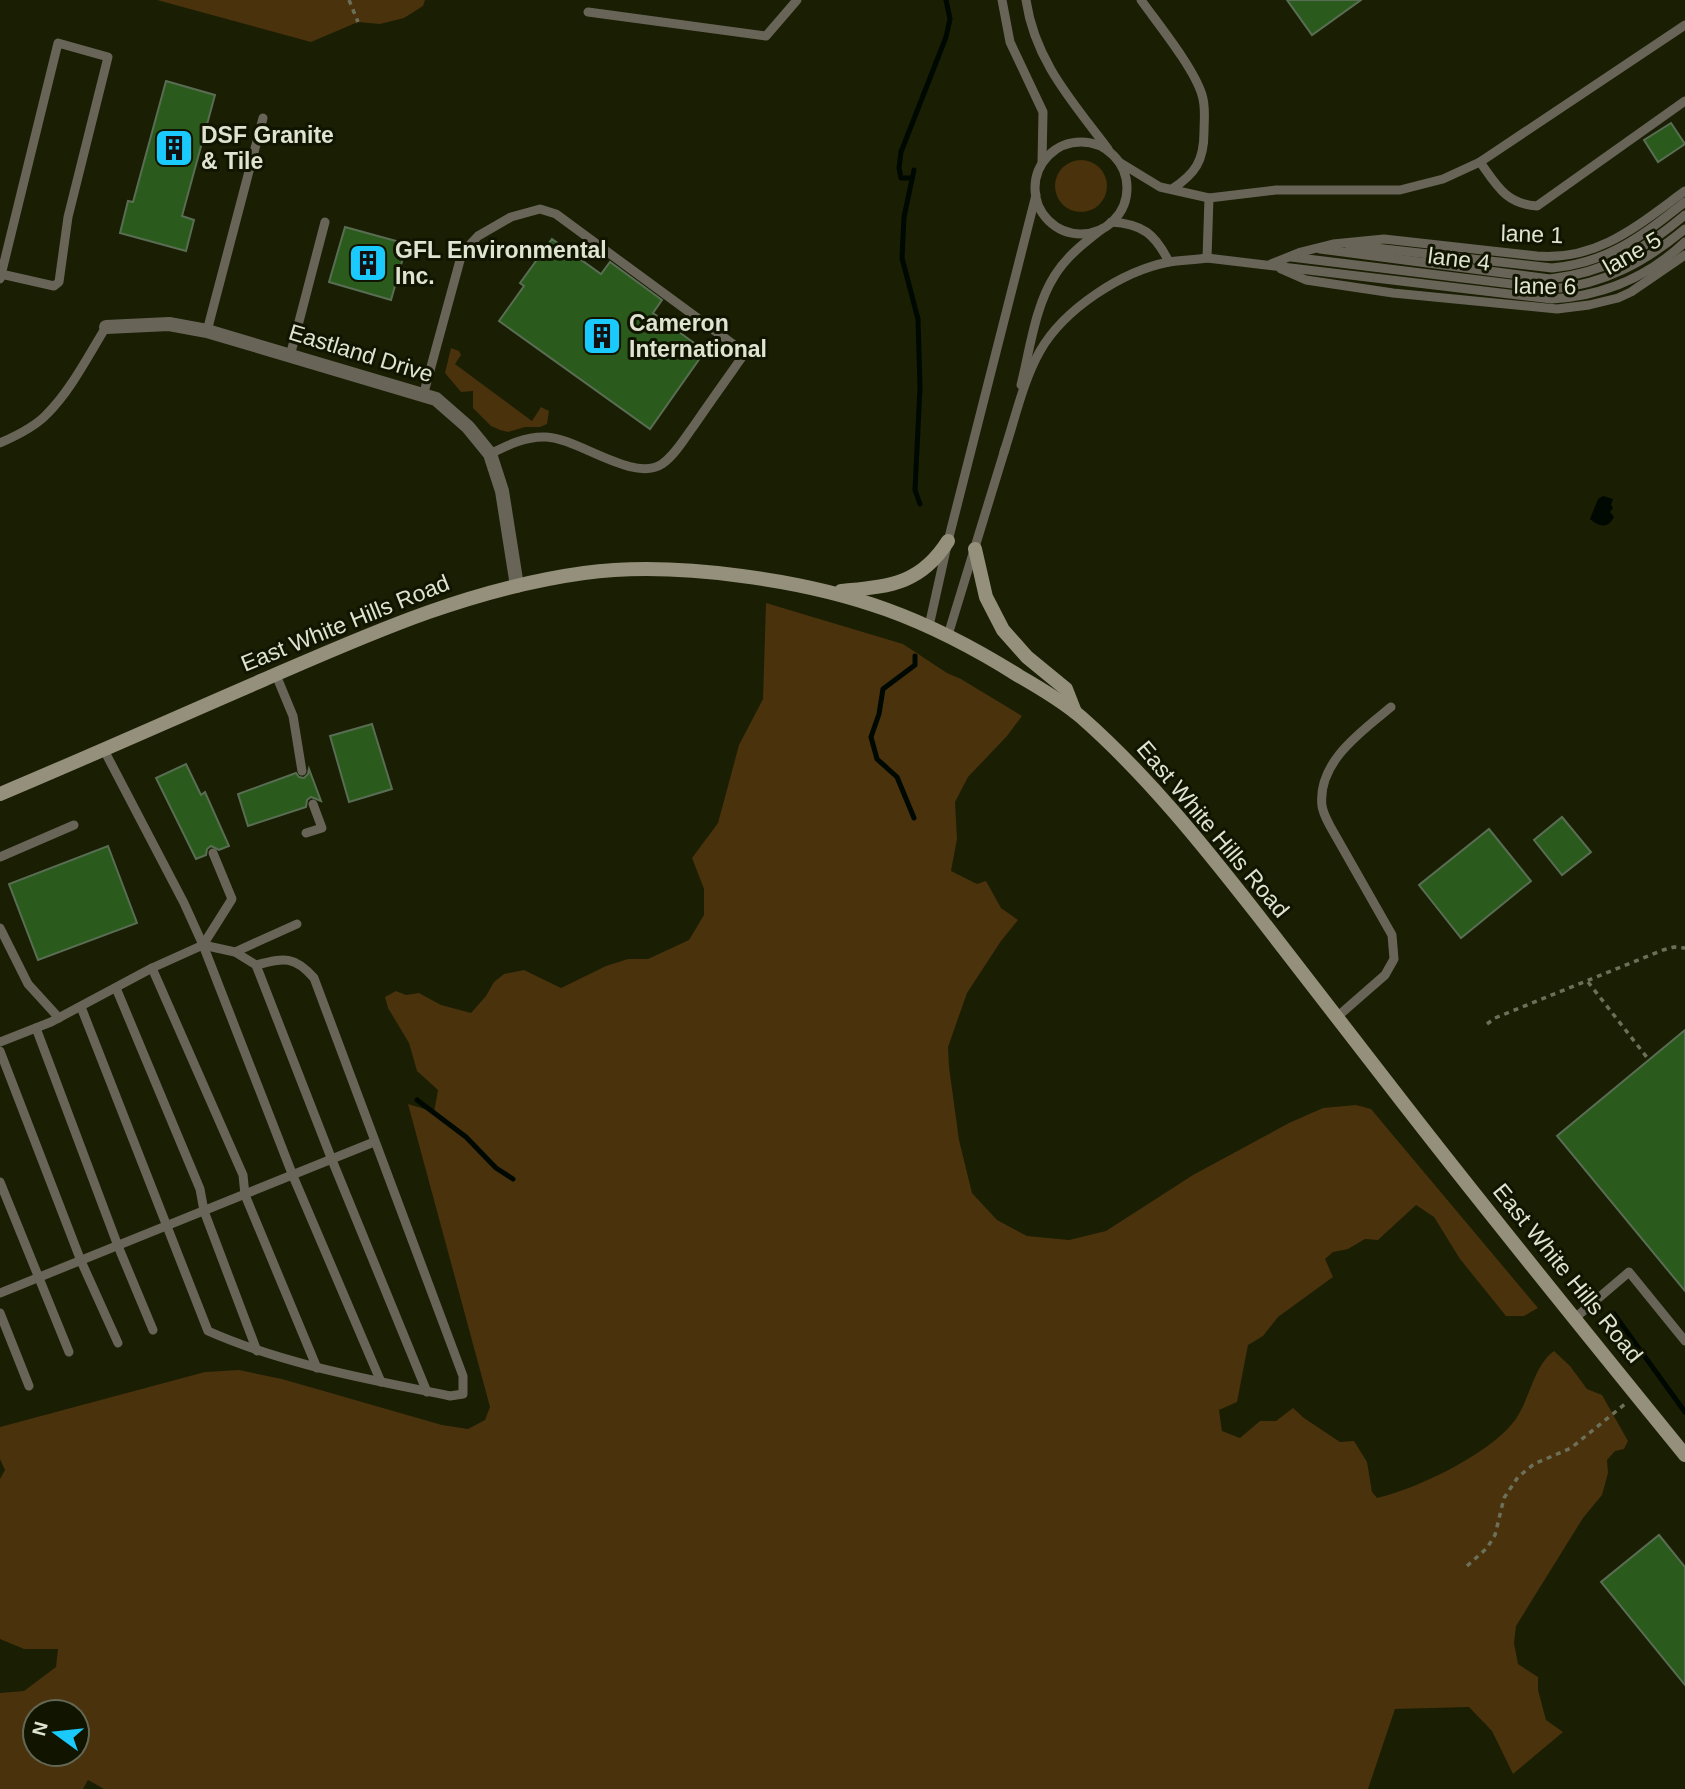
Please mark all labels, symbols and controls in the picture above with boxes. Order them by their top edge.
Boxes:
place label: DSF Granite & Tile [201,122,334,174]
building icon: DSF Granite & Tile [153,127,195,169]
street label: lane 1 [1500,220,1564,248]
street label: lane 5 [1598,226,1666,280]
place label: GFL Environmental Inc. [395,237,607,289]
building icon: GFL Environmental Inc. [347,242,389,284]
street label: lane 4 [1426,242,1492,276]
street label: lane 6 [1513,272,1577,300]
place label: Cameron International [629,310,767,362]
building icon: Cameron International [581,315,623,357]
street label: Eastland Drive [286,319,436,387]
street label: East White Hills Road [237,569,453,677]
street label: East White Hills Road [1132,735,1294,923]
street label: East White Hills Road [1488,1178,1648,1368]
north arrow [21,1698,91,1768]
text: N [28,1719,52,1738]

